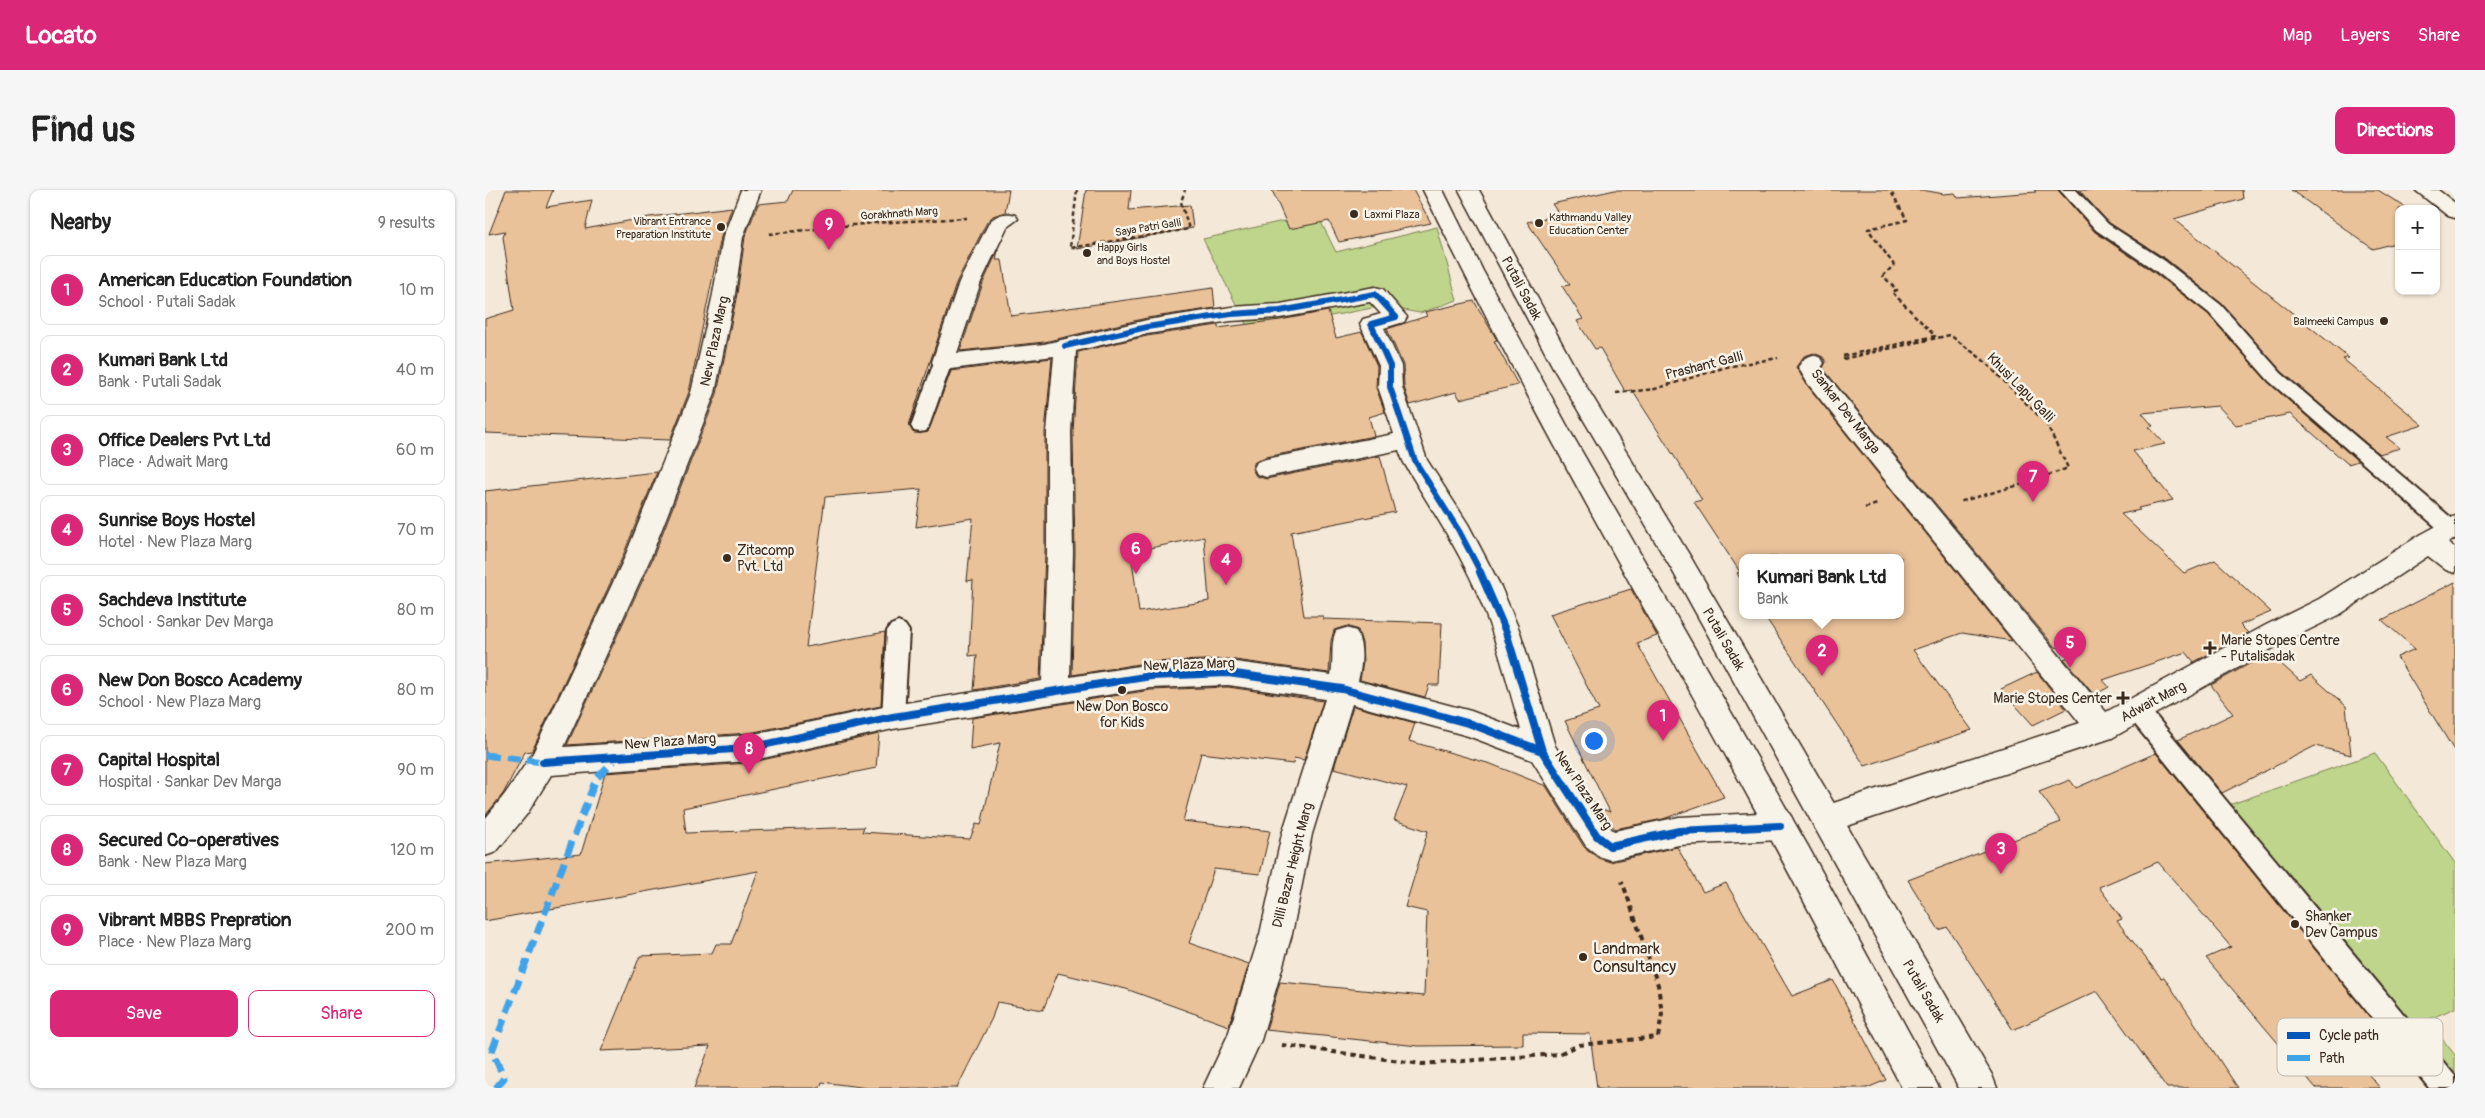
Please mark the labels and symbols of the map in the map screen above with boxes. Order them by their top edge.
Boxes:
street label: Gorakhnath Marg [860,204,939,223]
marker: Laxmi Plaza [1348,208,1360,220]
place label: Laxmi Plaza [1364,208,1420,221]
pin: 9 [813,209,845,250]
place label: Kathmandu Valley Education Center [1549,211,1631,237]
place label: Vibrant Entrance Preparation Institute [616,215,712,241]
street label: Saya Patri Galli [1114,216,1182,239]
marker: Kathmandu Valley Education Center [1533,217,1545,229]
marker: Vibrant Entrance Preparation Institute [715,221,727,233]
place label: Happy Girls and Boys Hostel [1097,241,1170,267]
marker: Happy Girls and Boys Hostel [1081,247,1093,259]
street label: Putali Sadak [1498,253,1545,323]
street label: New Plaza Marg [697,294,732,388]
place label: Balmeeki Campus [2293,315,2374,328]
marker: Balmeeki Campus [2378,315,2390,327]
street label: Prashant Galli [1664,348,1745,383]
street label: Khusi Lapu Galli [1983,349,2058,426]
street label: Sankar Dev Marga [1807,366,1884,457]
pin: 7 [2017,461,2049,502]
pin: 6 [1120,533,1152,574]
place label: Zitacomp Pvt. Ltd [737,542,795,575]
pin: 4 [1210,544,1242,585]
marker: Zitacomp Pvt. Ltd [721,552,733,564]
street label: Putali Sadak [1699,605,1748,674]
pin: 5 [2054,627,2086,668]
place label: Marie Stopes Centre - Putalisadak [2221,632,2340,665]
pin: 2 [1806,635,1838,676]
marker: Marie Stopes Centre - Putalisadak [2203,641,2217,655]
street label: New Plaza Marg [1143,654,1235,675]
street label: Adwait Marg [2118,677,2189,726]
marker: New Don Bosco for Kids [1116,684,1128,696]
place label: Marie Stopes Center [1993,690,2112,707]
marker: Marie Stopes Center [2116,691,2130,705]
place label: New Don Bosco for Kids [1076,698,1169,731]
pin: 1 [1647,700,1679,741]
your location [1581,728,1607,754]
street label: New Plaza Marg [624,730,716,753]
pin: 8 [733,733,765,774]
street label: New Plaza Marg [1551,747,1616,833]
street label: Dilli Bazar Height Marg [1269,801,1316,930]
pin: 3 [1985,833,2017,874]
place label: Shanker Dev Campus [2305,908,2378,941]
marker: Shanker Dev Campus [2289,918,2301,930]
place label: Landmark Consultancy [1593,939,1676,977]
marker: Landmark Consultancy [1577,951,1589,963]
street label: Putali Sadak [1899,957,1948,1026]
legend [2277,1018,2443,1076]
text: Cycle path [2319,1027,2379,1044]
text: Path [2319,1050,2344,1067]

